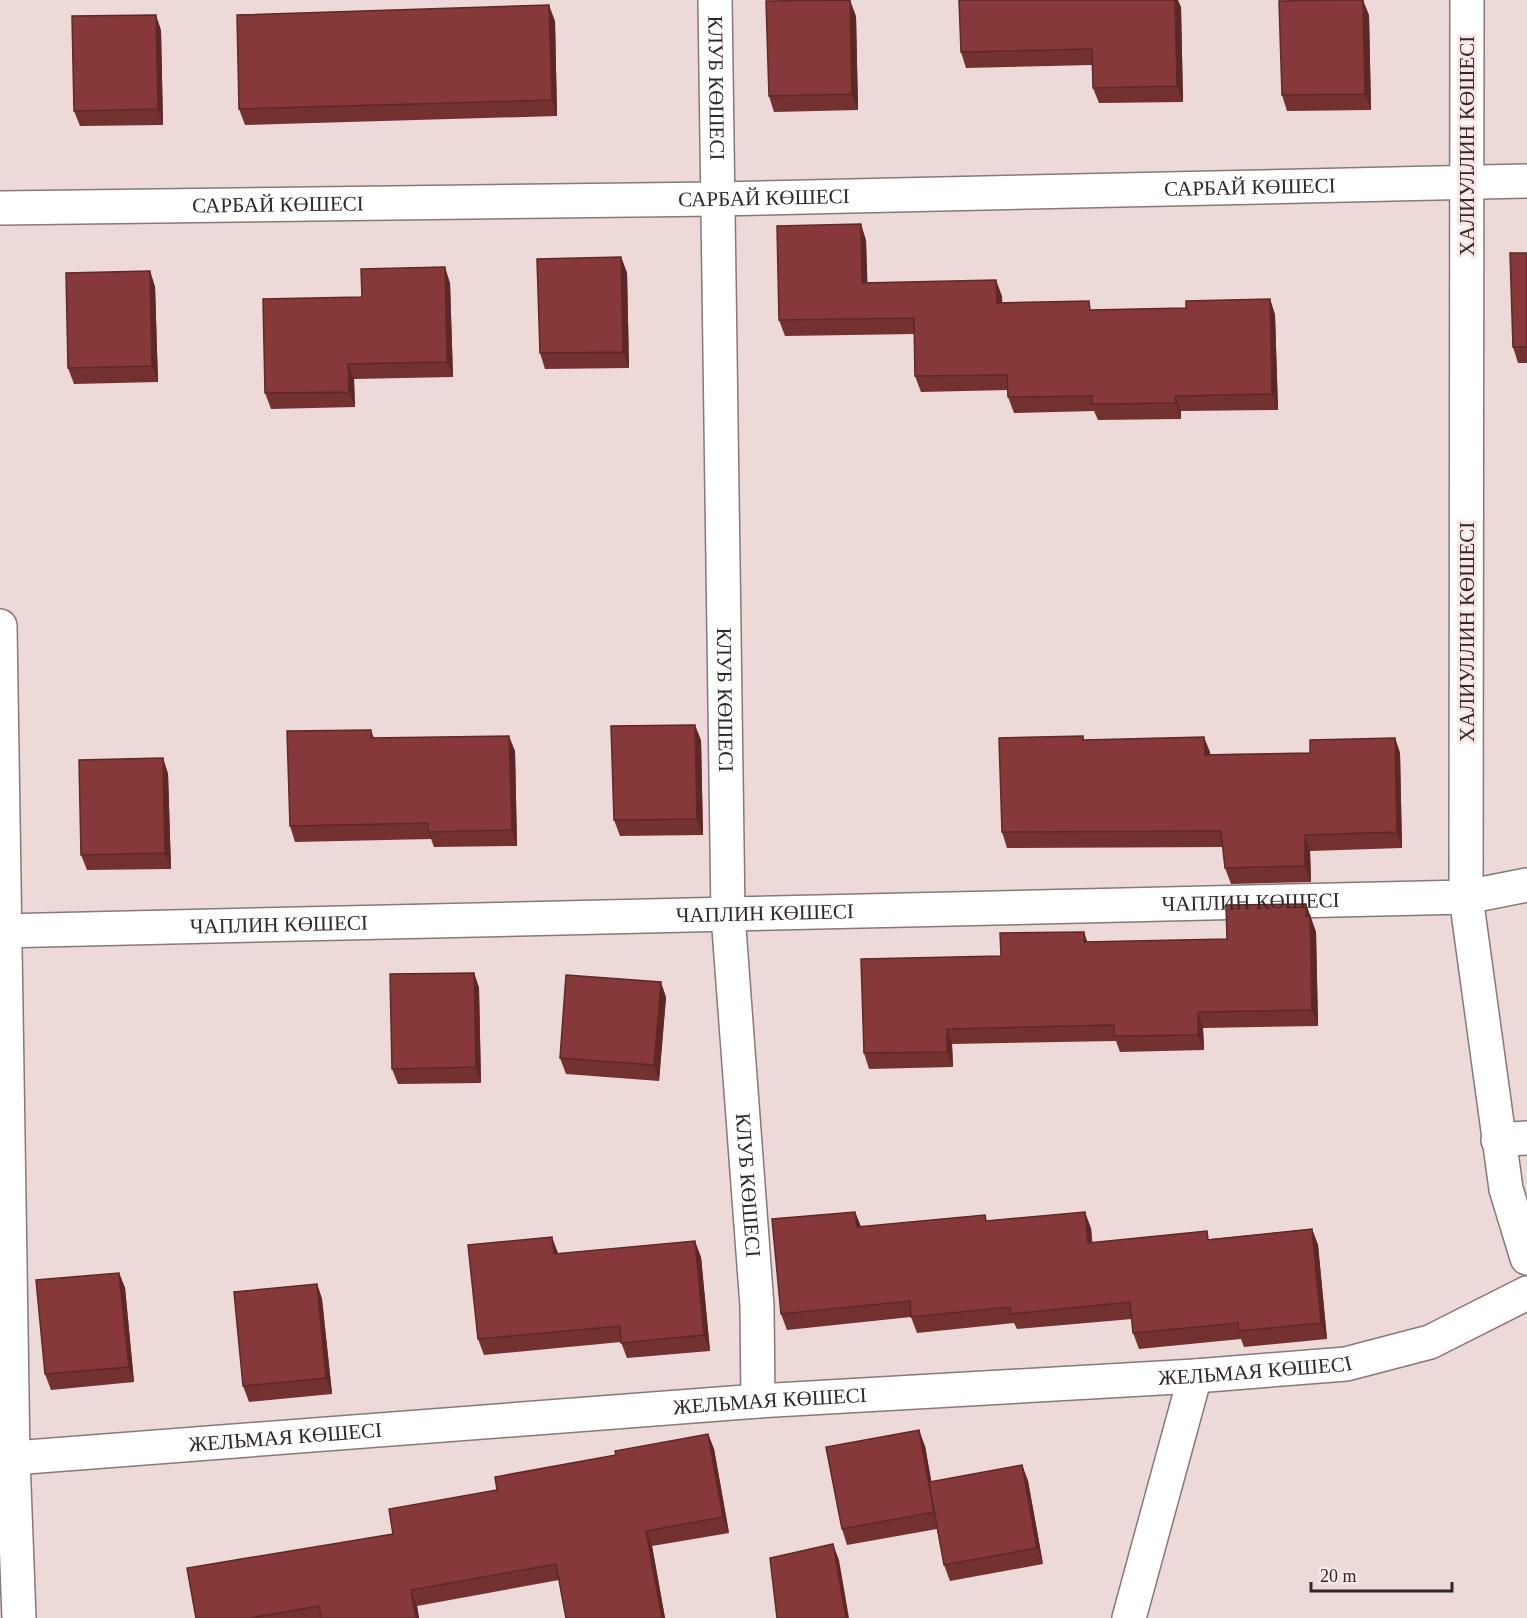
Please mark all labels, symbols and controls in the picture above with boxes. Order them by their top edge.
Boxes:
street label: КЛУБ КӨШЕСІ [703,15,729,160]
street label: ХАЛИУЛЛИН КӨШЕСІ [1455,36,1479,256]
street label: САРБАЙ КӨШЕСІ [1164,173,1336,201]
street label: САРБАЙ КӨШЕСІ [678,184,850,211]
street label: САРБАЙ КӨШЕСІ [192,191,364,218]
street label: ХАЛИУЛЛИН КӨШЕСІ [1455,522,1479,742]
street label: КЛУБ КӨШЕСІ [712,627,738,772]
street label: ЧАПЛИН КӨШЕСІ [1161,888,1340,916]
street label: ЧАПЛИН КӨШЕСІ [676,899,854,927]
street label: ЧАПЛИН КӨШЕСІ [190,910,368,939]
street label: КЛУБ КӨШЕСІ [731,1112,765,1258]
street label: ЖЕЛЬМАЯ КӨШЕСІ [1157,1351,1355,1390]
street label: ЖЕЛЬМАЯ КӨШЕСІ [672,1383,867,1419]
street label: ЖЕЛЬМАЯ КӨШЕСІ [187,1418,383,1457]
scale bar [1311,1555,1452,1593]
text: 20 m [1320,1566,1357,1586]

